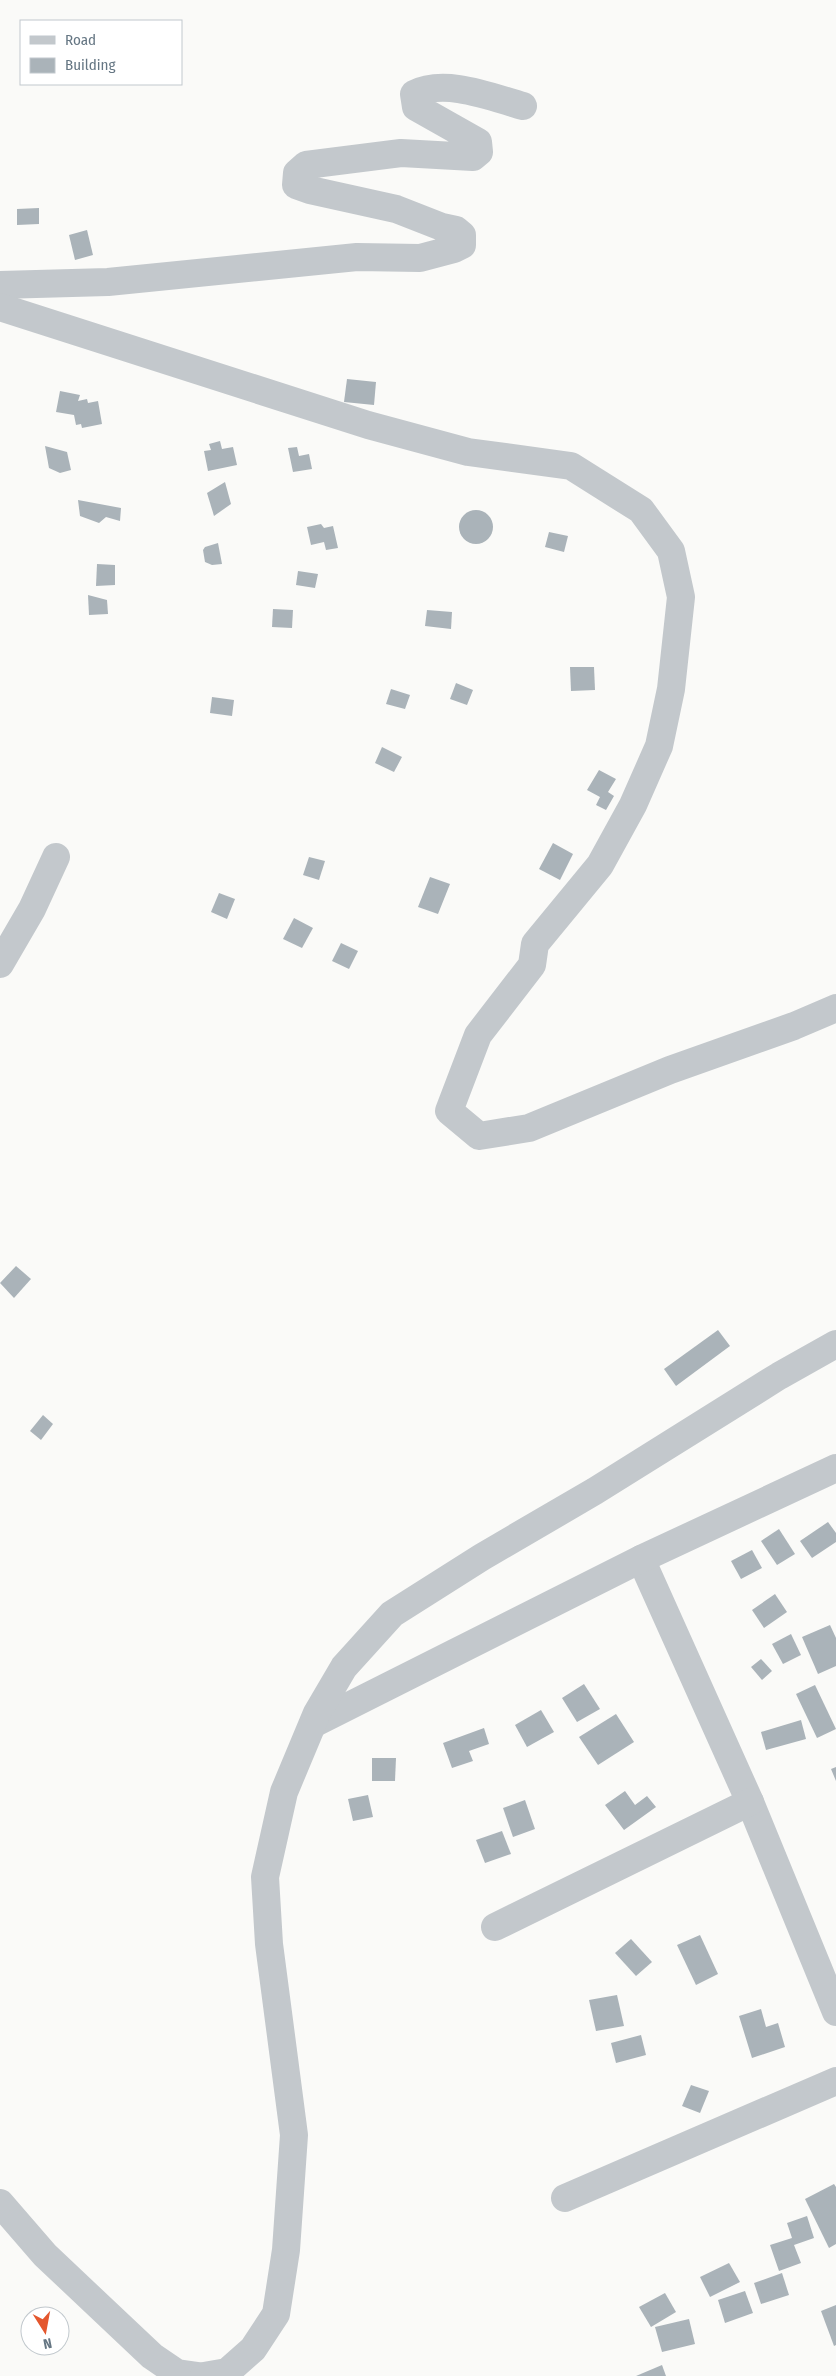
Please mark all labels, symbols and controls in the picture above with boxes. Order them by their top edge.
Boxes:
legend [20,20,182,85]
text: Road [65,31,96,49]
text: Building [65,56,116,74]
north arrow [20,2306,70,2356]
text: N [42,2334,53,2352]

